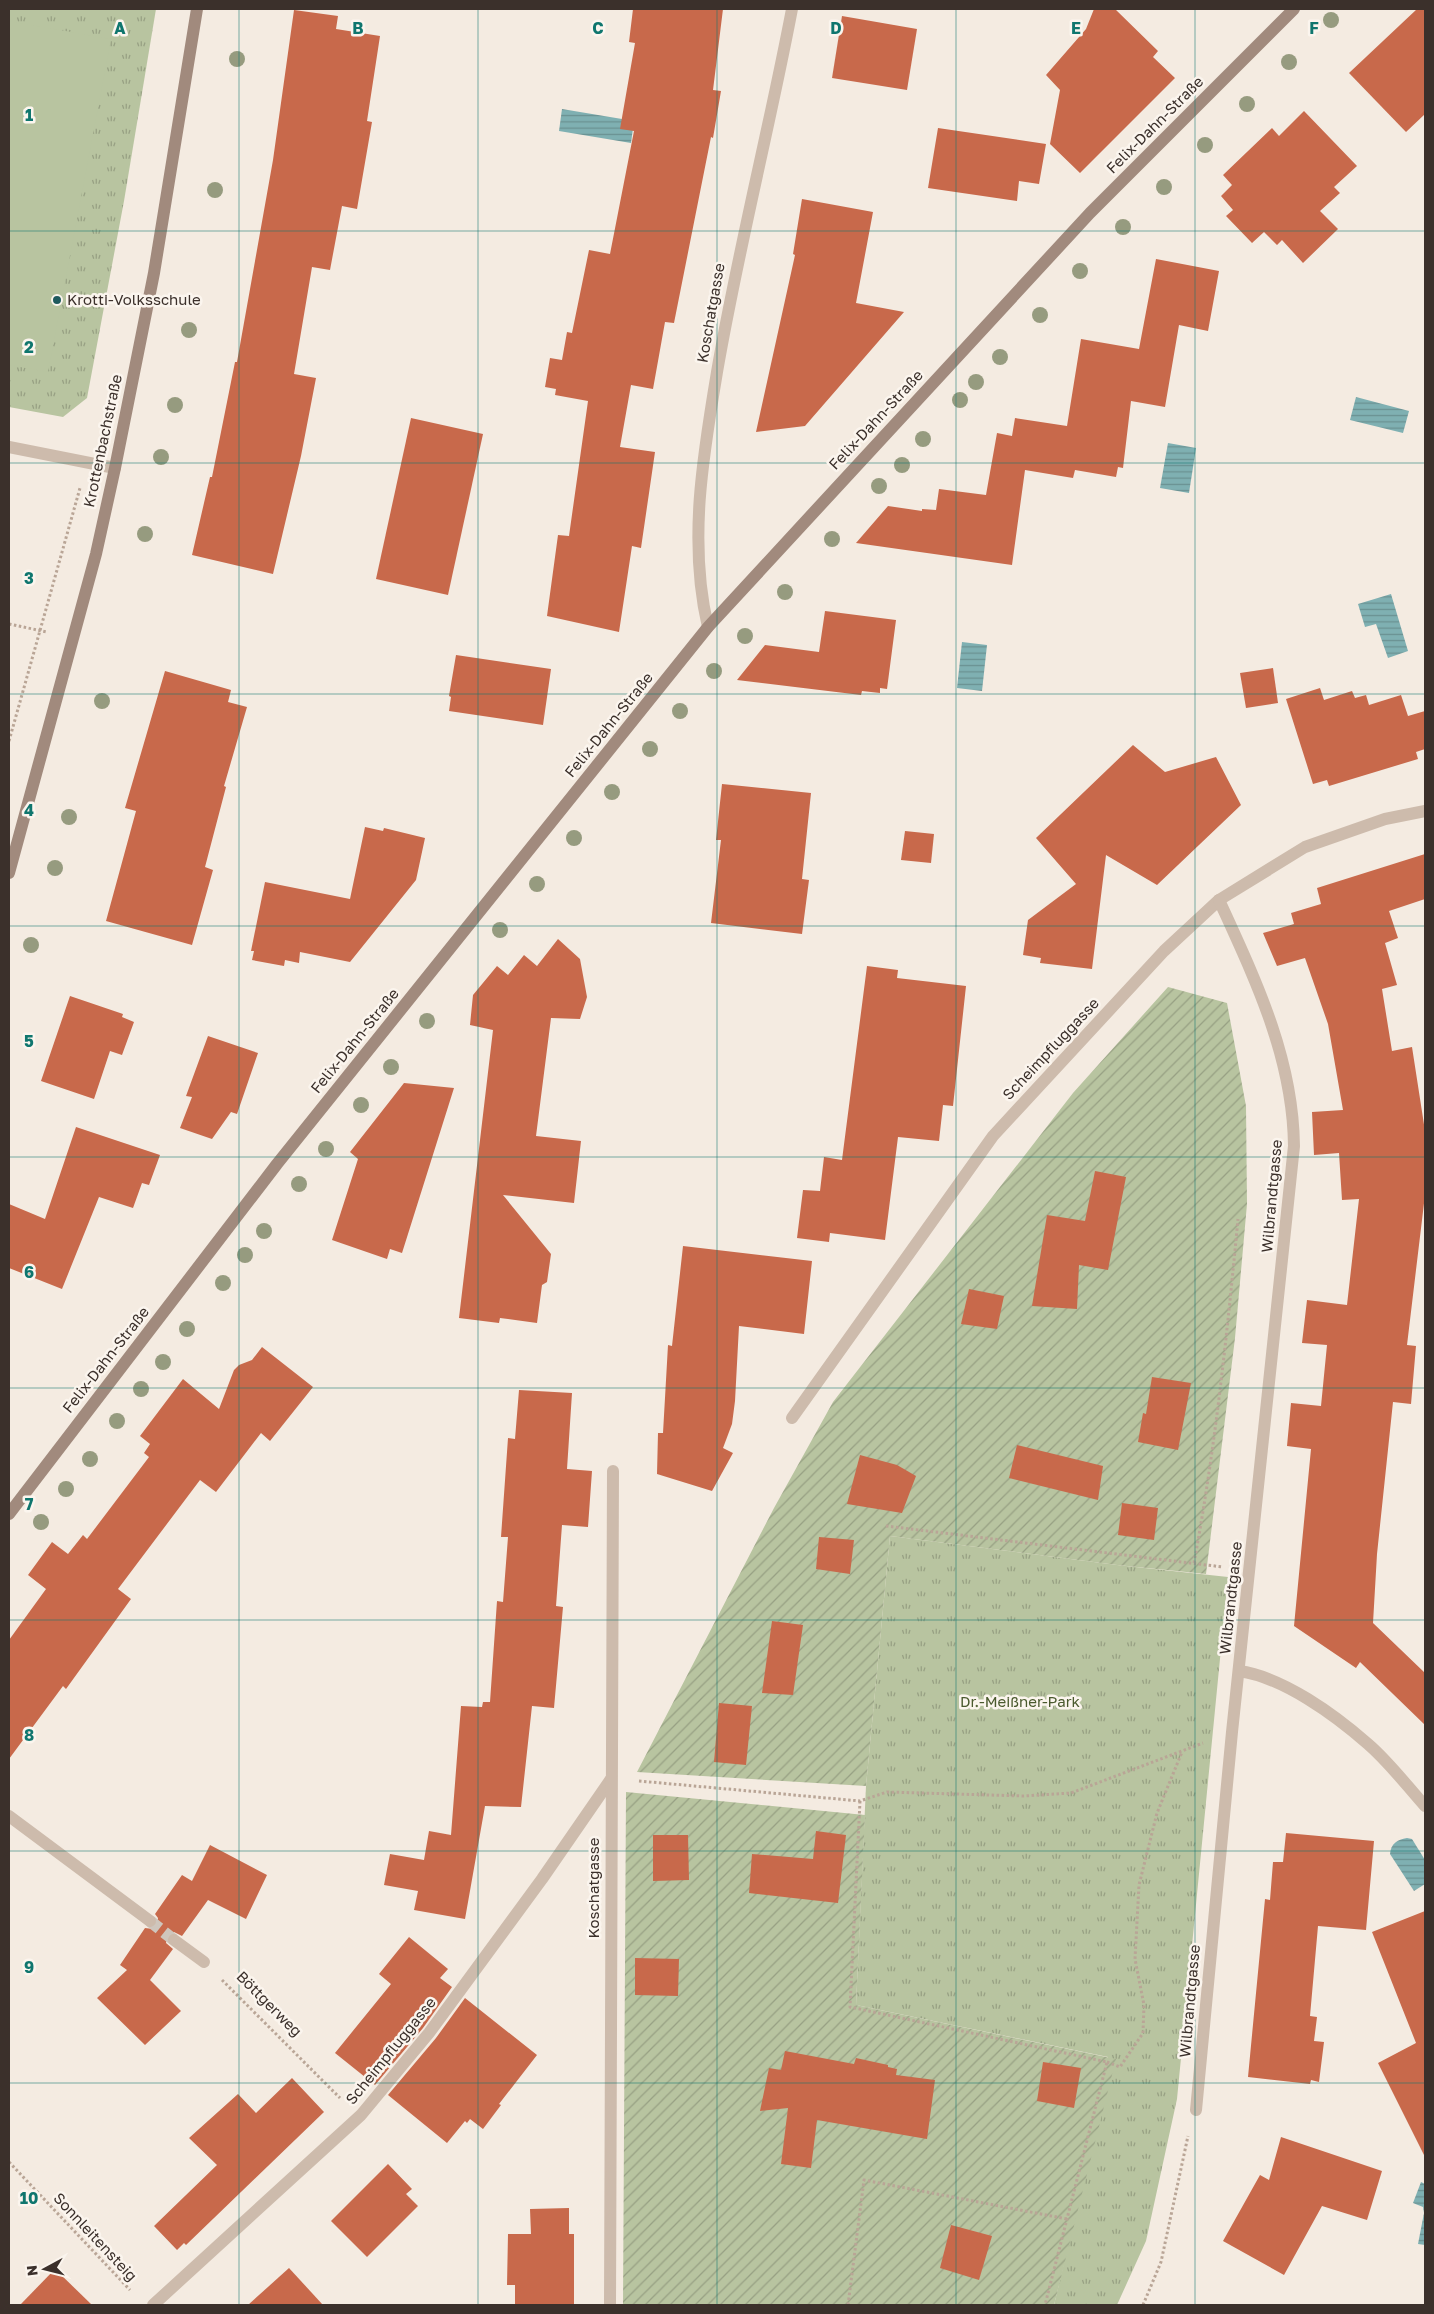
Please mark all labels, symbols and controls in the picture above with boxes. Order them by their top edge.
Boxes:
text: A [114,18,126,38]
text: B [352,18,364,38]
text: C [592,18,604,38]
text: D [830,18,842,38]
text: E [1071,18,1081,38]
text: F [1309,18,1319,38]
street label: Felix-Dahn-Straße [1102,72,1207,176]
text: 1 [25,105,33,125]
street label: Koschatgasse [692,261,728,364]
place label: Krotti-Volksschule [67,290,201,308]
marker: Krotti-Volksschule [51,294,63,306]
text: 2 [24,337,34,357]
street label: Felix-Dahn-Straße [824,366,926,473]
street label: Krottenbachstraße [79,372,125,509]
text: 3 [24,568,34,588]
street label: Felix-Dahn-Straße [560,668,656,780]
text: 4 [24,800,34,820]
street label: Felix-Dahn-Straße [306,984,402,1096]
street label: Scheimpfluggasse [998,993,1102,1103]
text: 5 [24,1031,34,1051]
street label: Wilbrandtgasse [1257,1138,1285,1253]
text: 6 [24,1262,34,1282]
street label: Felix-Dahn-Straße [58,1303,152,1416]
text: 7 [25,1494,34,1514]
street label: Wilbrandtgasse [1215,1540,1245,1655]
park label: Dr.-Meißner-Park [960,1692,1081,1710]
text: 8 [24,1725,34,1745]
street label: Koschatgasse [584,1837,602,1939]
street label: Wilbrandtgasse [1175,1943,1203,2058]
text: 9 [24,1957,34,1977]
street label: Böttgerweg [233,1967,306,2040]
street label: Scheimpfluggasse [341,1993,439,2108]
text: 10 [20,2188,38,2208]
street label: Sonnleitensteig [50,2188,141,2284]
north arrow [20,2244,70,2294]
text: N [23,2264,41,2277]

